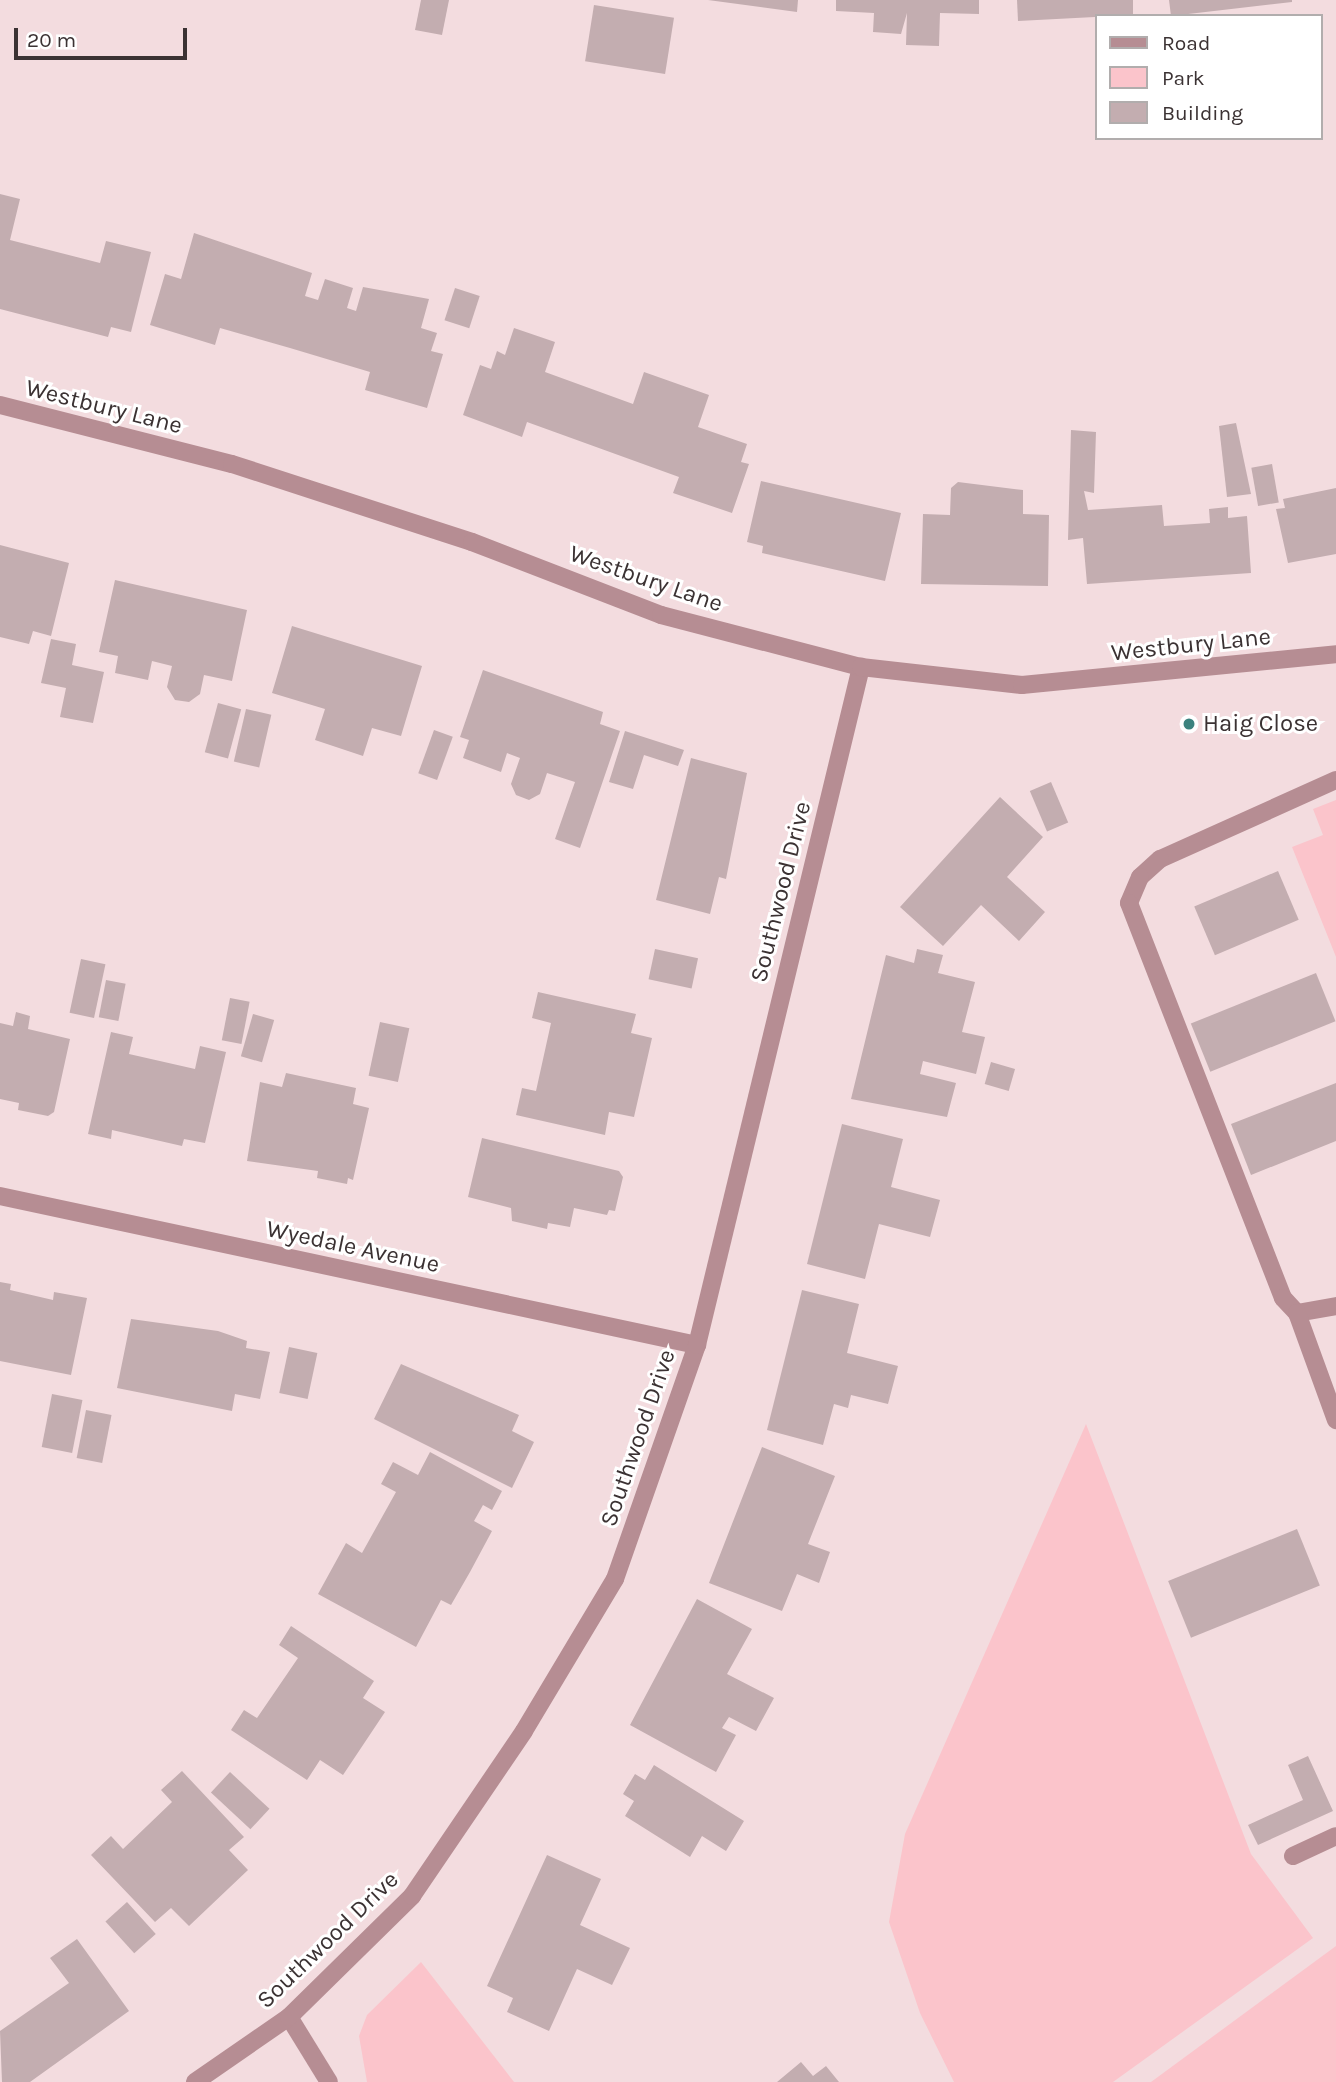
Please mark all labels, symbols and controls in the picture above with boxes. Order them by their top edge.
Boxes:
scale bar [18,14,191,58]
legend [1094,14,1322,140]
text: 20 m [27,28,76,52]
text: Road [1162,31,1210,55]
text: Park [1162,66,1205,90]
text: Building [1162,101,1243,125]
street label: Westbury Lane [23,374,185,440]
street label: Westbury Lane [566,539,726,619]
street label: Westbury Lane [1110,622,1272,668]
place label: Haig Close [1203,710,1318,738]
marker: Haig Close [1181,716,1197,732]
street label: Southwood Drive [745,799,817,985]
street label: Wyedale Avenue [264,1215,442,1279]
street label: Southwood Drive [594,1346,682,1530]
street label: Southwood Drive [251,1865,405,2015]

